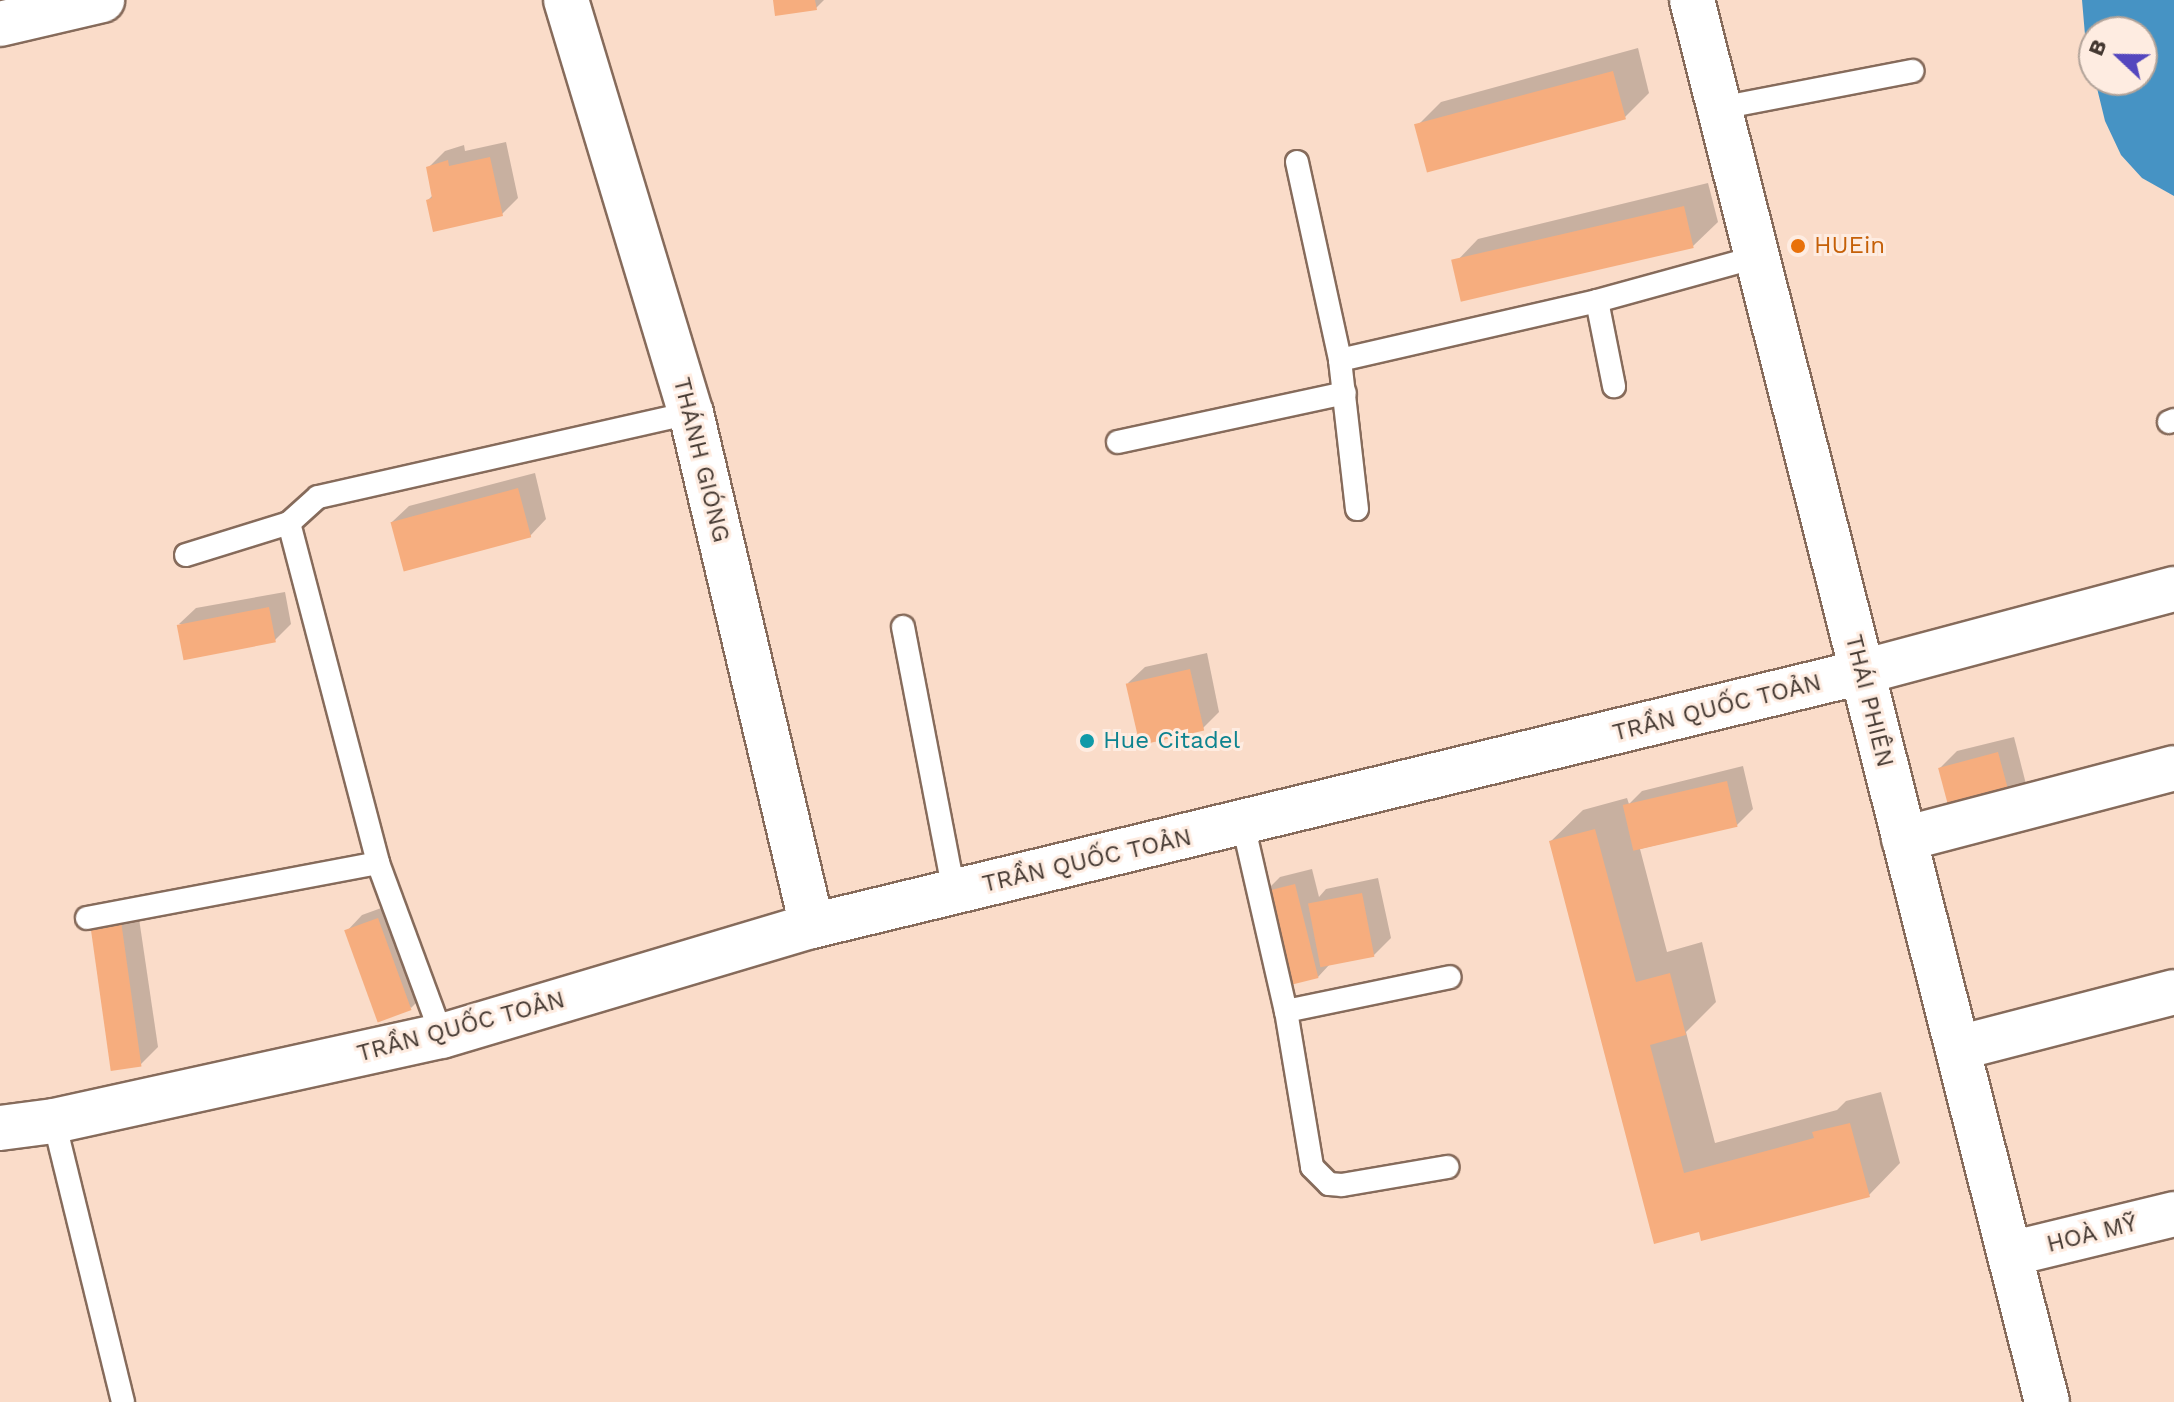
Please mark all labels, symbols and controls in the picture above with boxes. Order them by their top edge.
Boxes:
north arrow [2078,16,2158,96]
text: B [2083,36,2112,59]
place label: HUEin [1814,232,1885,260]
marker: HUEin [1789,237,1807,255]
street label: THÁNH GIÓNG [667,375,735,545]
street label: THÁI PHIÊN [1839,632,1899,770]
street label: TRẦN QUỐC TOẢN [1609,668,1825,748]
place label: Hue Citadel [1103,727,1240,755]
marker: Hue Citadel [1078,732,1096,750]
street label: TRẦN QUỐC TOẢN [979,823,1195,899]
street label: TRẦN QUỐC TOẢN [354,985,568,1069]
street label: HOÀ MỸ [2043,1209,2141,1259]

